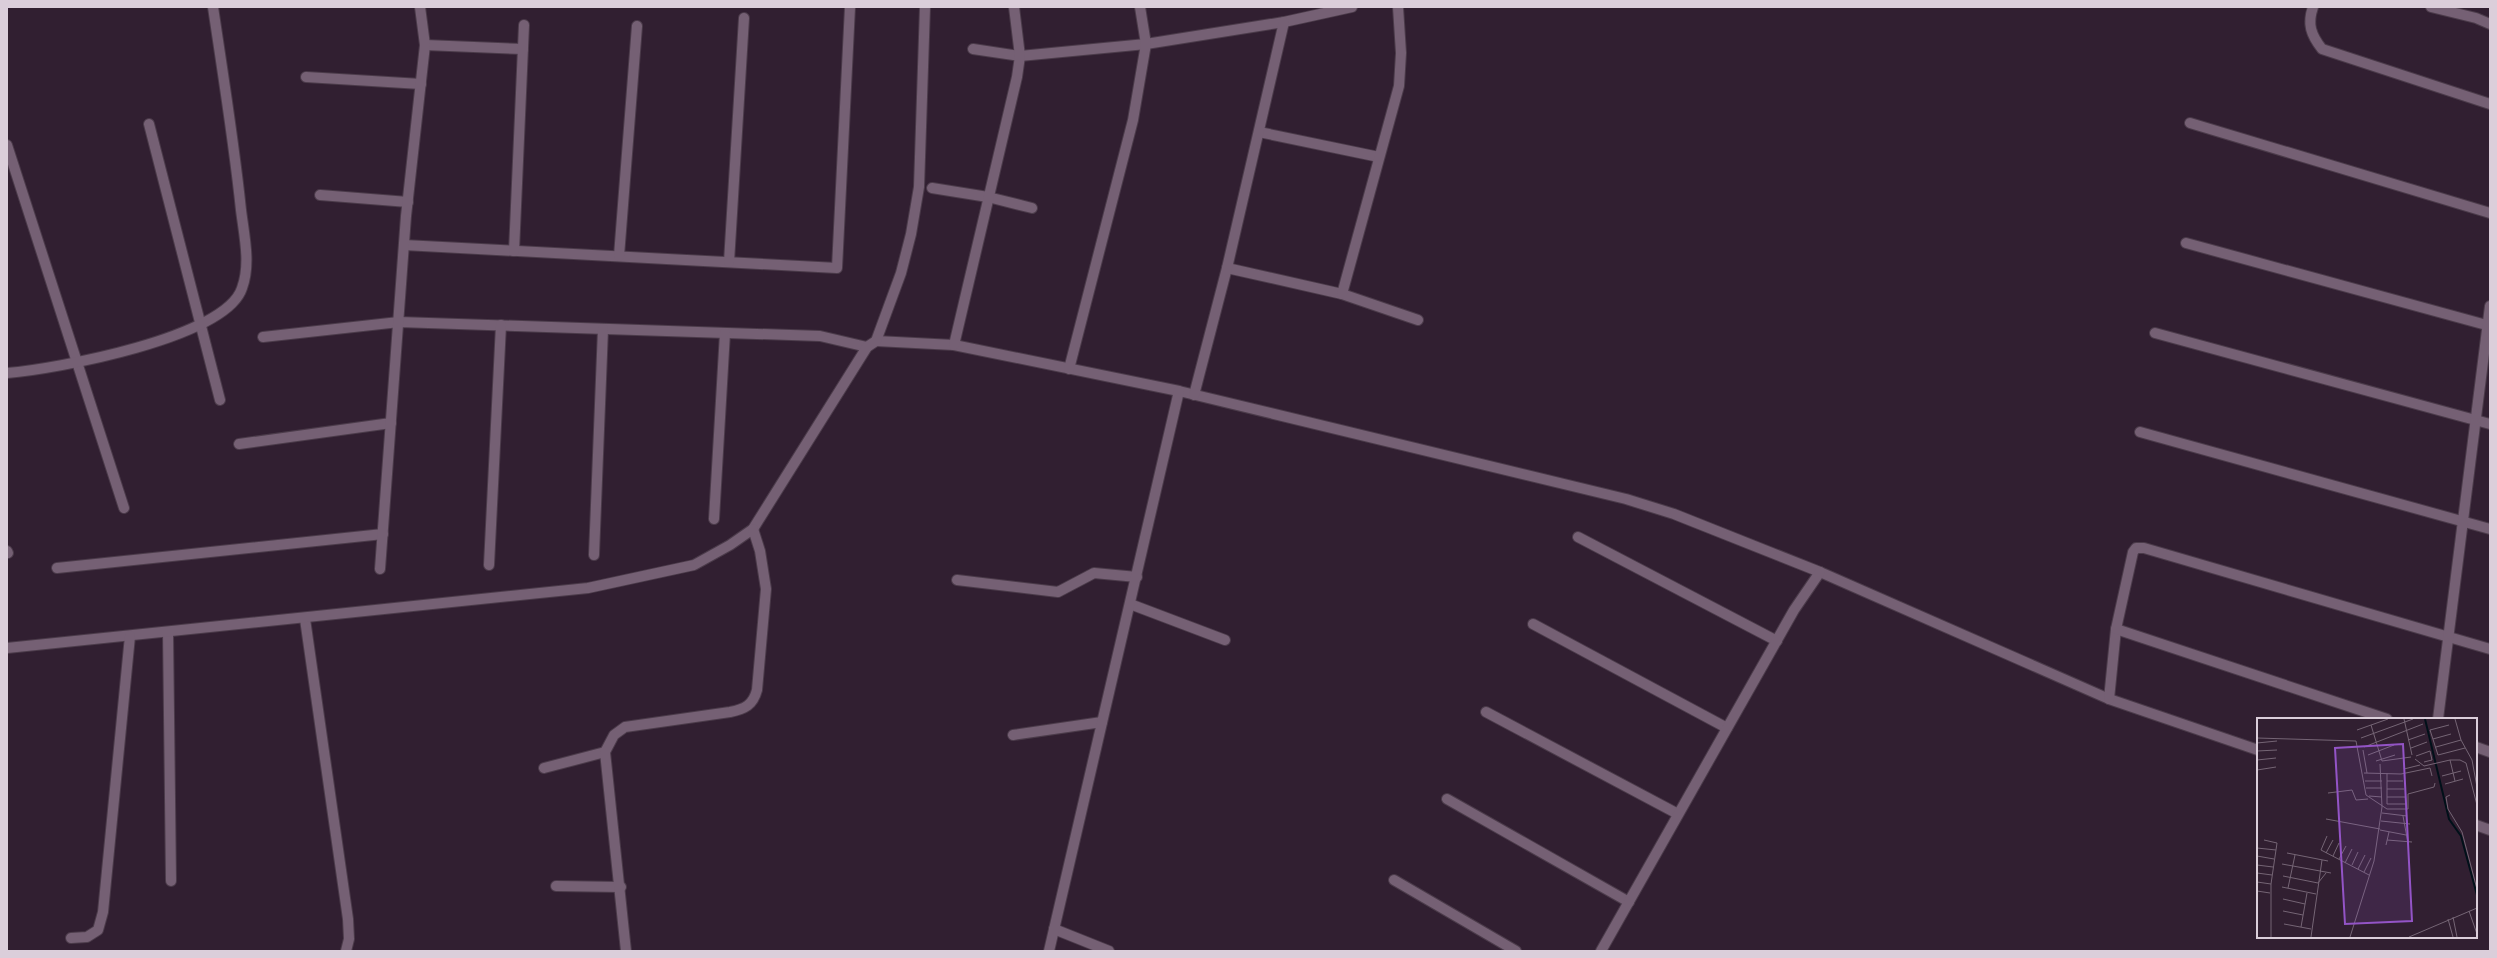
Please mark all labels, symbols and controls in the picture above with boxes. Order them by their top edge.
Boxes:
inset map [2257,718,2477,938]

